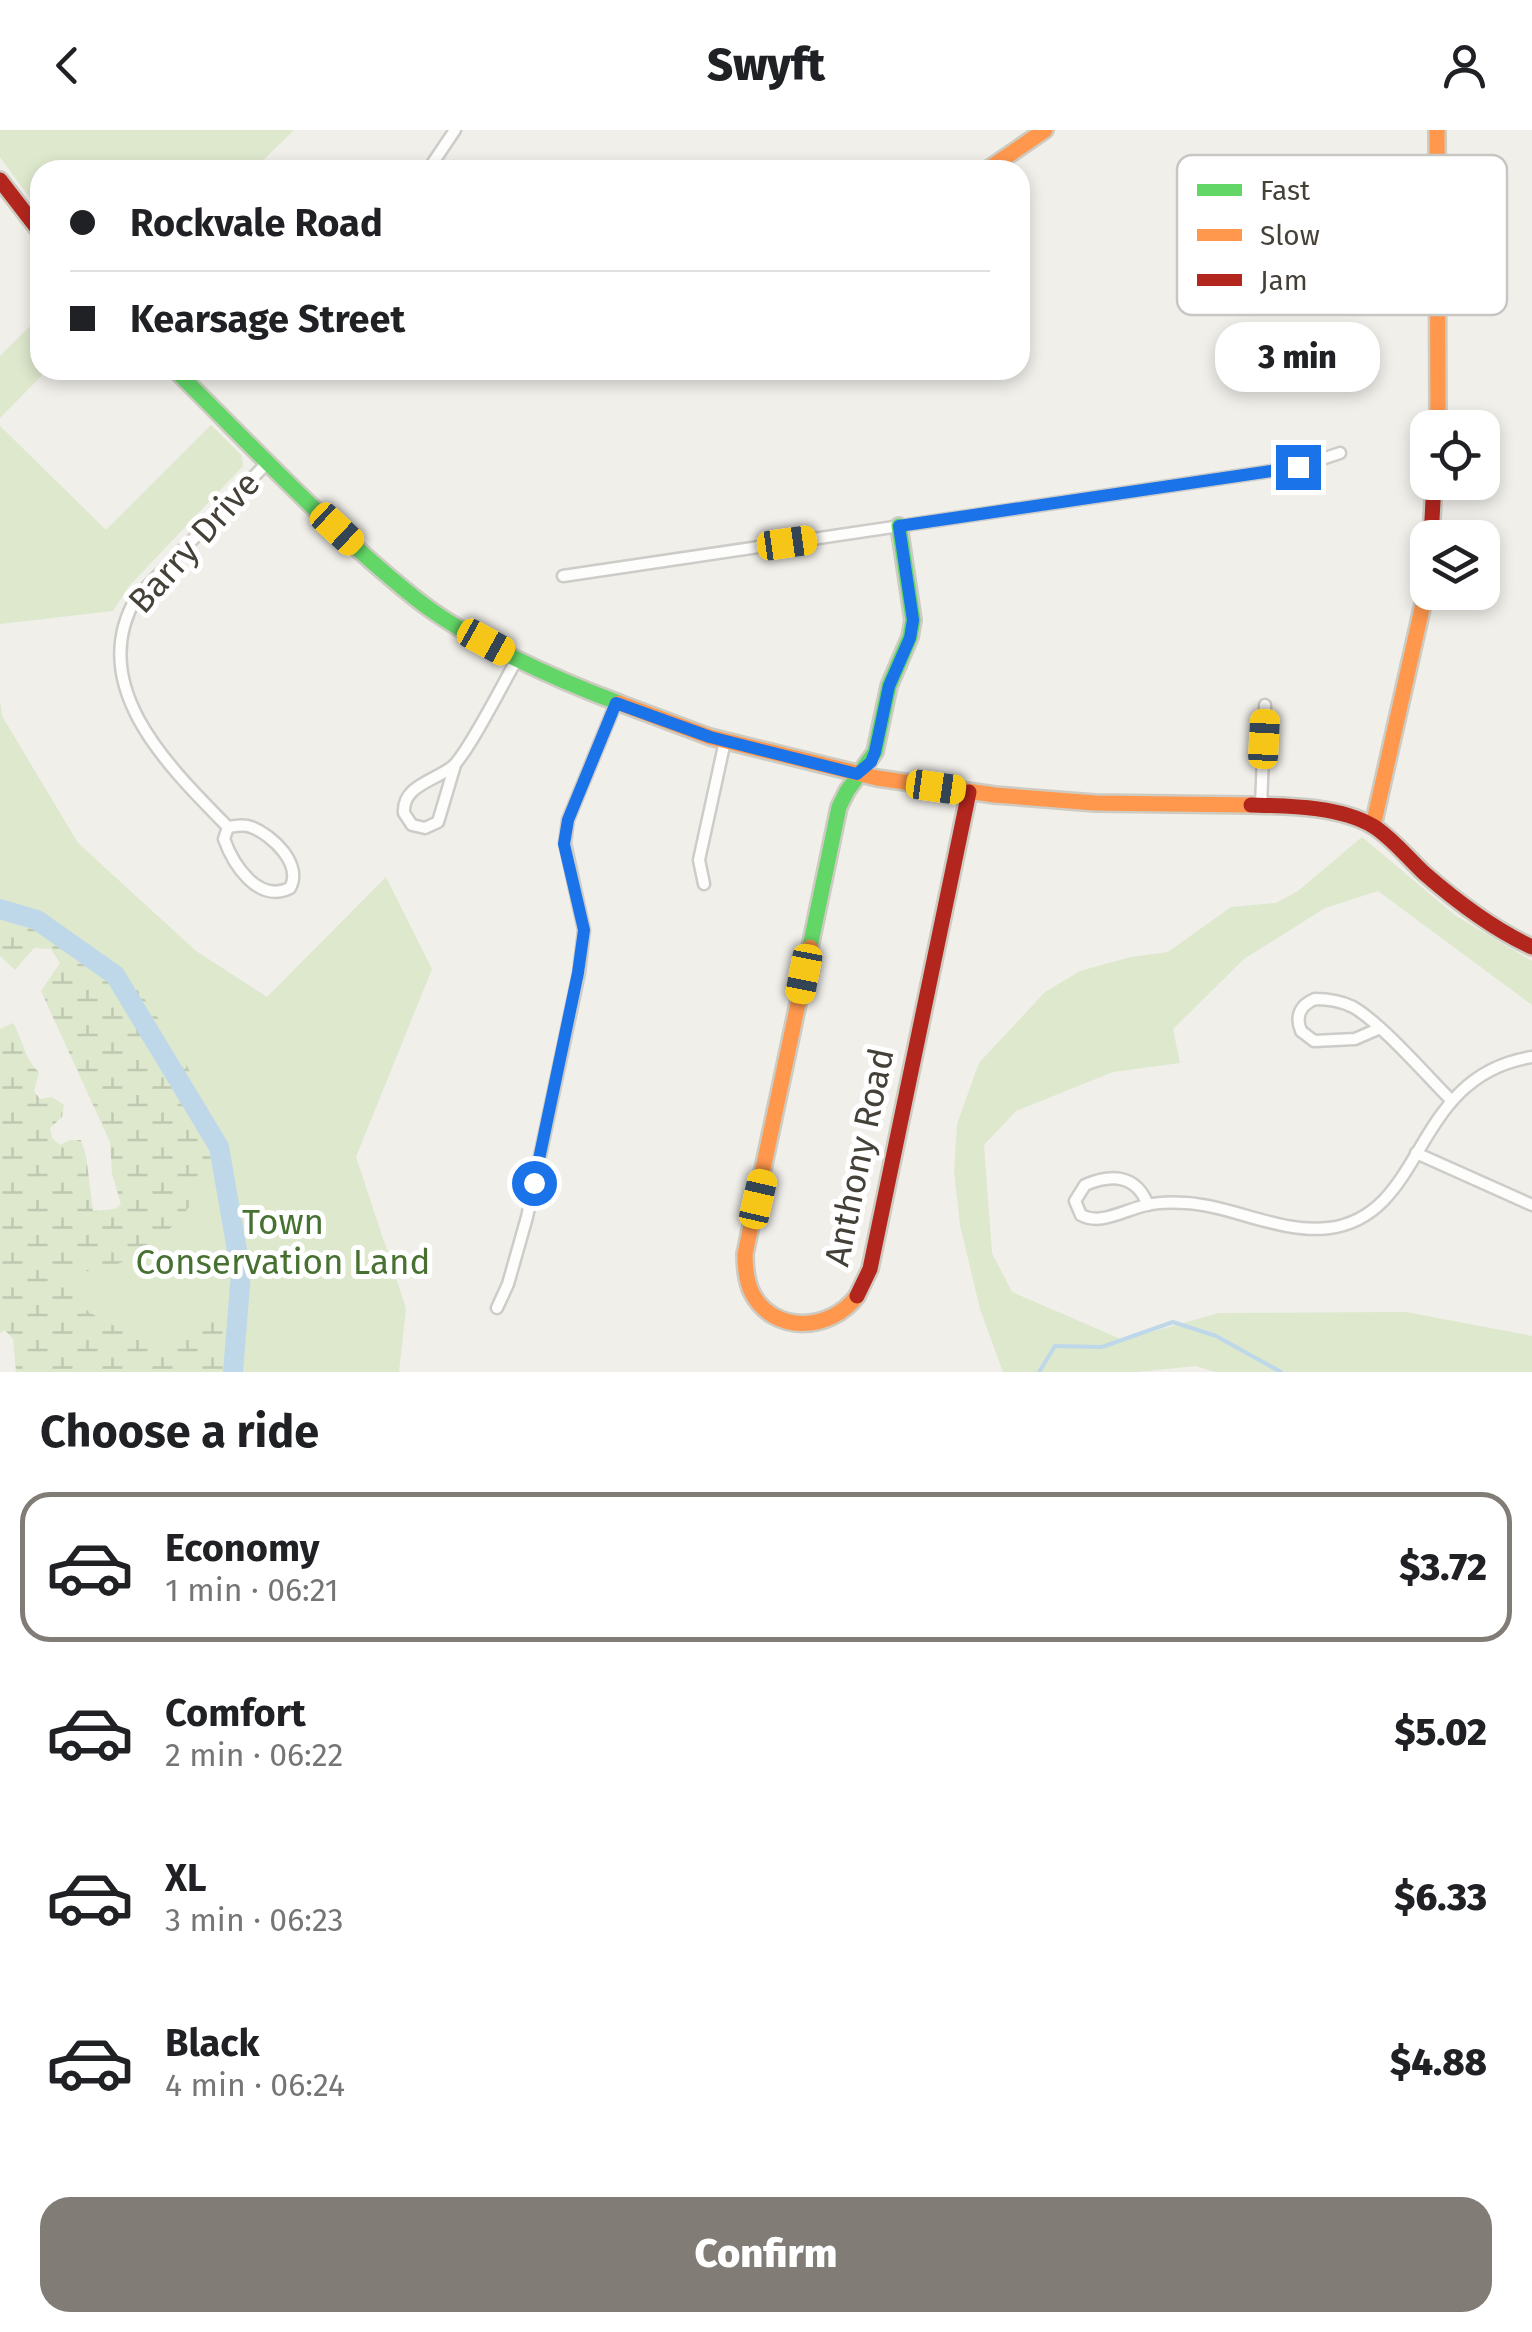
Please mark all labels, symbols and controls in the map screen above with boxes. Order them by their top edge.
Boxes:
icon: back [40,38,95,93]
text: Swyft [707,38,825,92]
icon: person [1437,38,1492,93]
legend [1177,155,1507,315]
text: Fast [1260,174,1311,207]
text: Rockvale Road [130,200,383,246]
text: Slow [1260,219,1320,252]
text: Jam [1260,264,1308,297]
text: Kearsage Street [130,296,405,342]
callout: 3 min [1216,322,1380,392]
text: 3 min [1258,338,1337,376]
map controls [1410,410,1500,610]
button: locate [1410,410,1500,500]
route end [1276,445,1321,490]
street label: Barry Drive [120,463,268,621]
car [305,498,369,560]
button: layers [1410,520,1500,610]
car [755,524,819,562]
car [452,614,520,670]
car [1247,708,1281,770]
car [904,768,968,806]
car [784,942,824,1006]
street label: Anthony Road [815,1044,903,1270]
route start [512,1161,557,1206]
car [737,1166,779,1232]
park label: Town Conservation Land [136,1201,430,1283]
text: Choose a ride [40,1405,319,1459]
icon: car [45,1522,135,1612]
text: Economy [165,1525,320,1571]
text: $3.72 [1399,1544,1487,1590]
text: 1 min · 06:21 [165,1571,339,1609]
icon: car [45,1687,135,1777]
text: Comfort [165,1690,306,1736]
text: $5.02 [1395,1709,1487,1755]
text: 2 min · 06:22 [165,1736,343,1774]
icon: car [45,1852,135,1942]
text: XL [165,1855,207,1901]
text: $6.33 [1394,1874,1487,1920]
text: 3 min · 06:23 [165,1901,344,1939]
icon: car [45,2017,135,2107]
text: Black [165,2020,260,2066]
text: $4.88 [1390,2039,1487,2085]
text: 4 min · 06:24 [165,2066,345,2104]
button: Confirm [40,2197,1492,2312]

